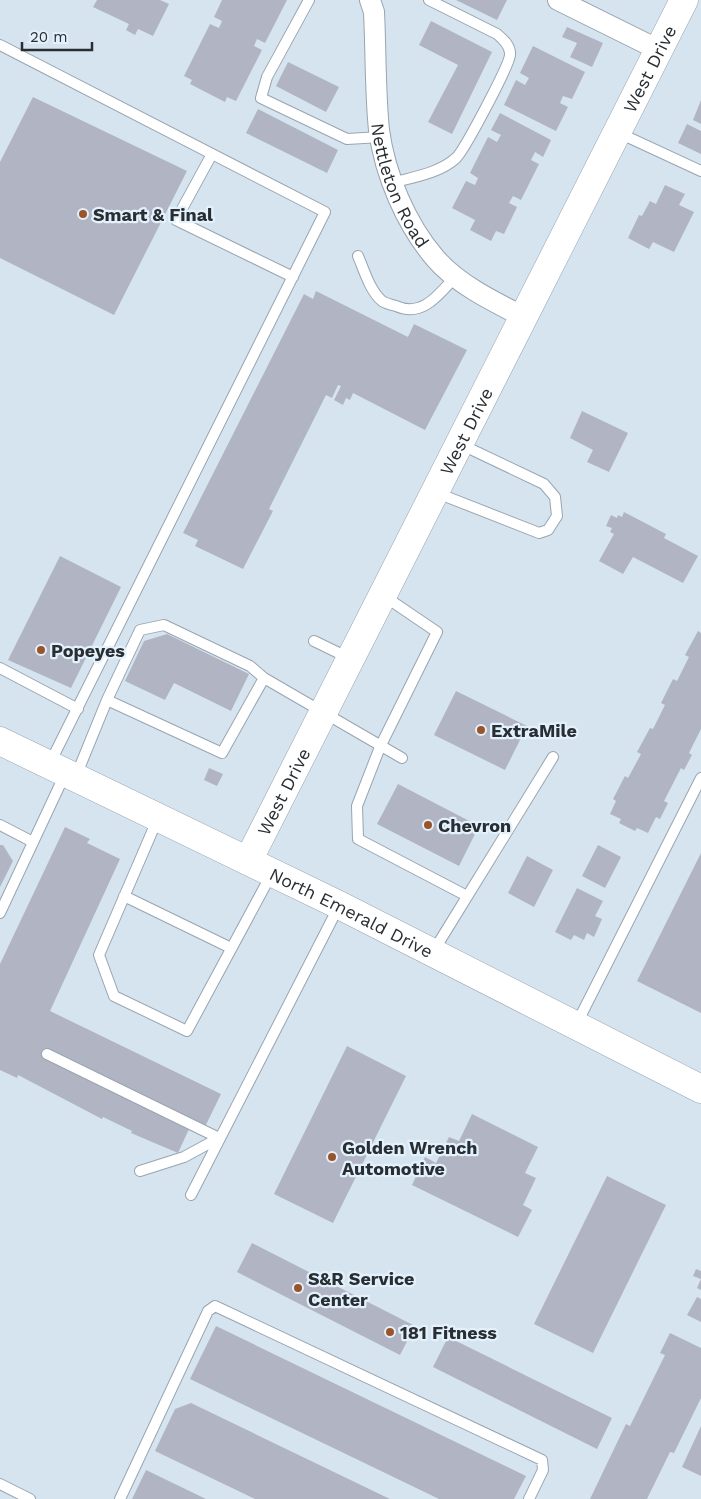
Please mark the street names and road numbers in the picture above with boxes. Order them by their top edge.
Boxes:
street label: West Drive [618,22,680,116]
street label: Nettleton Road [368,122,434,251]
street label: West Drive [435,384,497,478]
street label: West Drive [252,744,314,839]
street label: North Emerald Drive [267,863,437,962]

